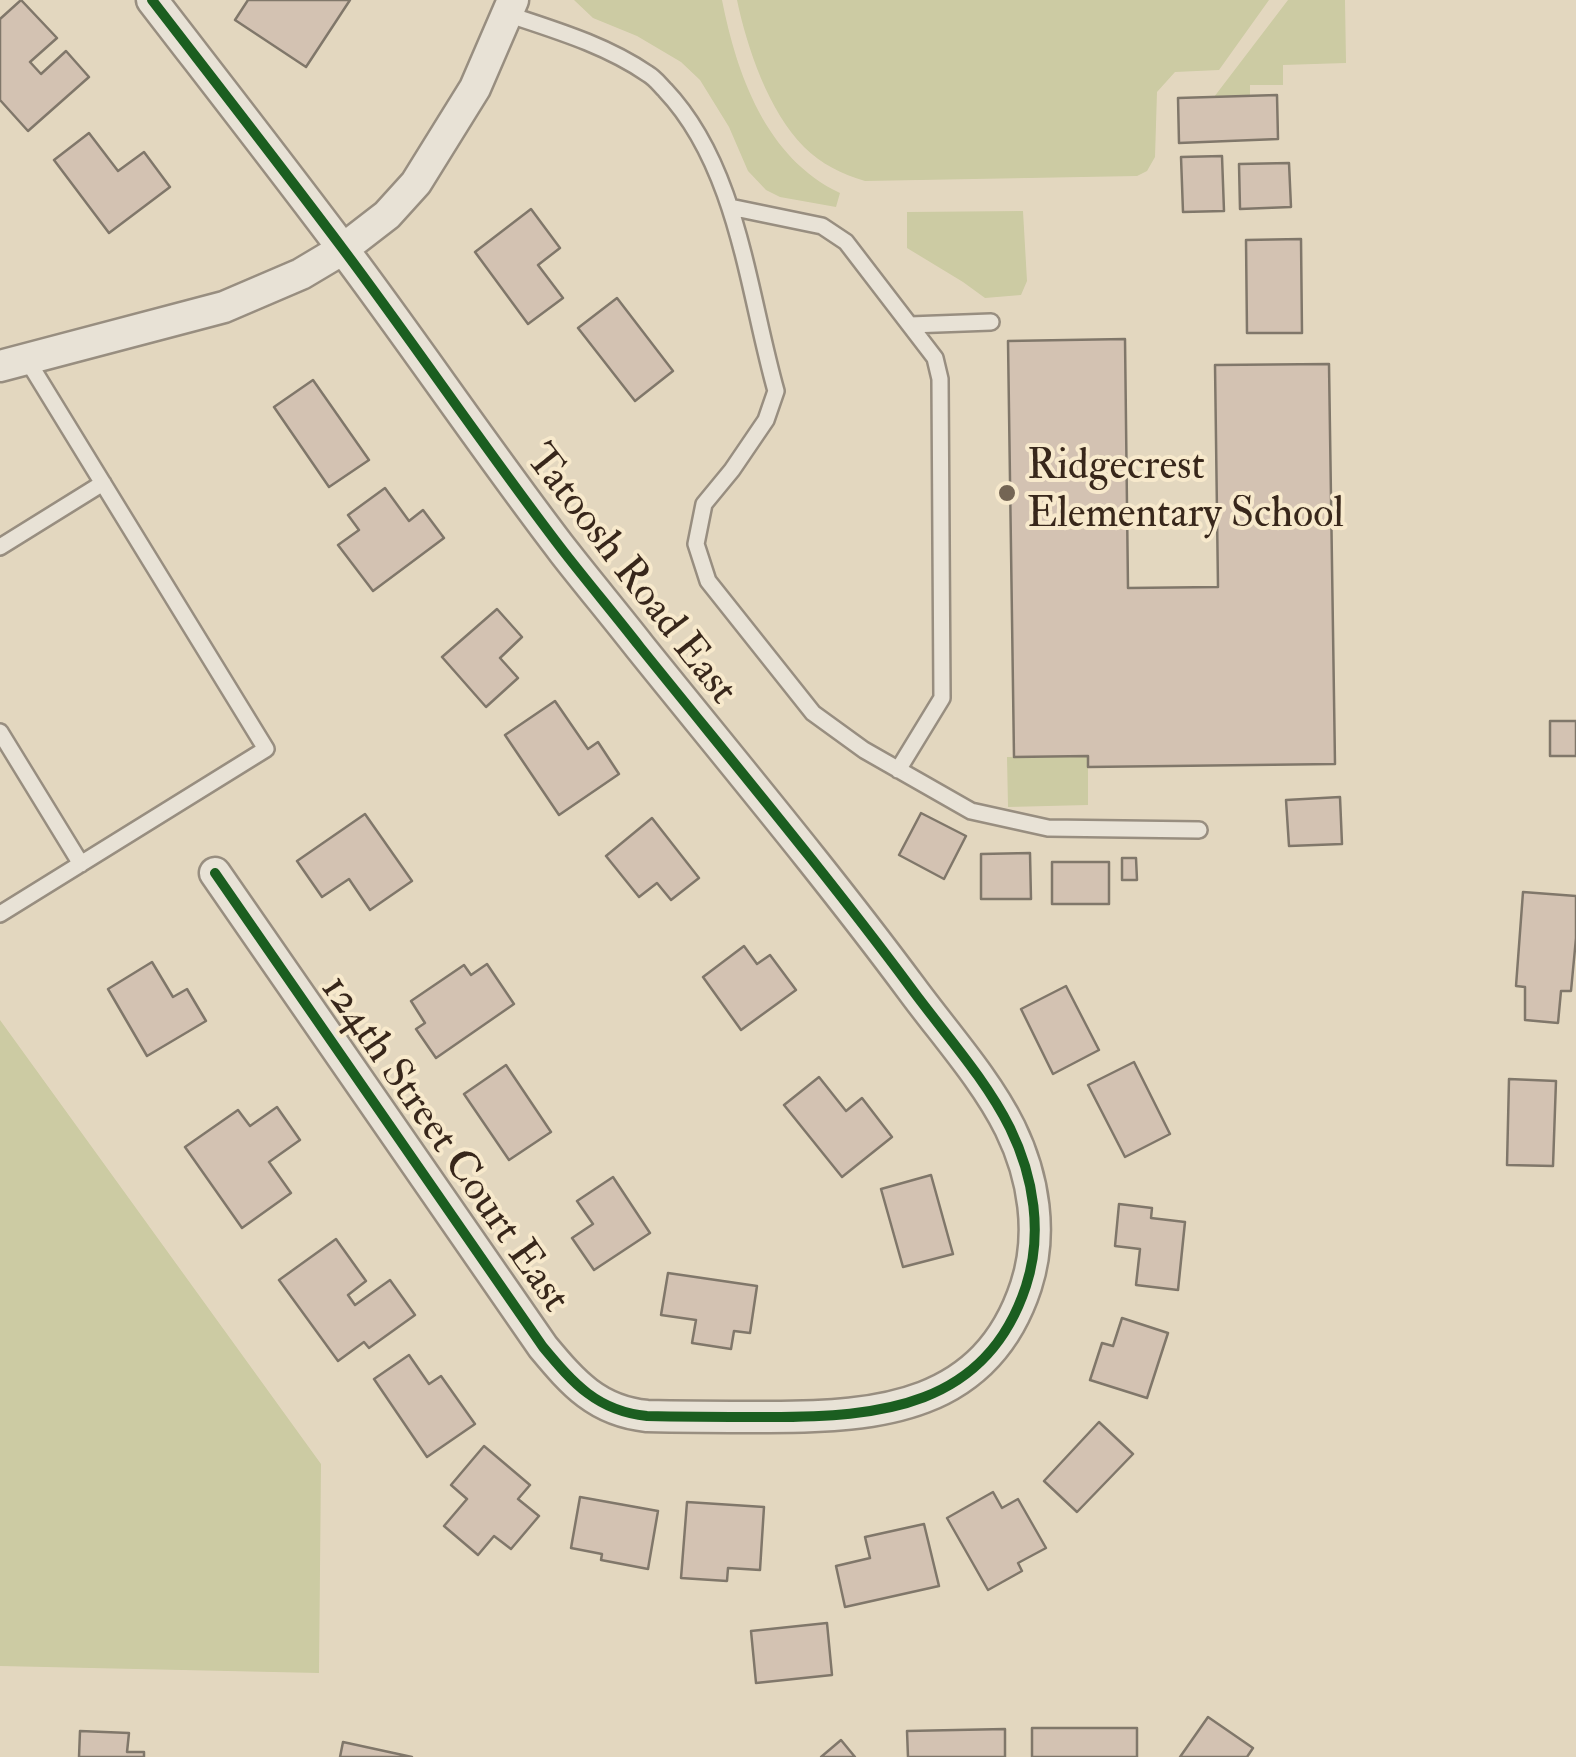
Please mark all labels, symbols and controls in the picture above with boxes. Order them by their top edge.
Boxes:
street label: Tatoosh Road East [512,436,746,716]
place label: Ridgecrest Elementary School [1027,444,1344,542]
marker: Ridgecrest Elementary School [996,482,1018,504]
street label: 124th Street Court East [308,967,578,1323]

